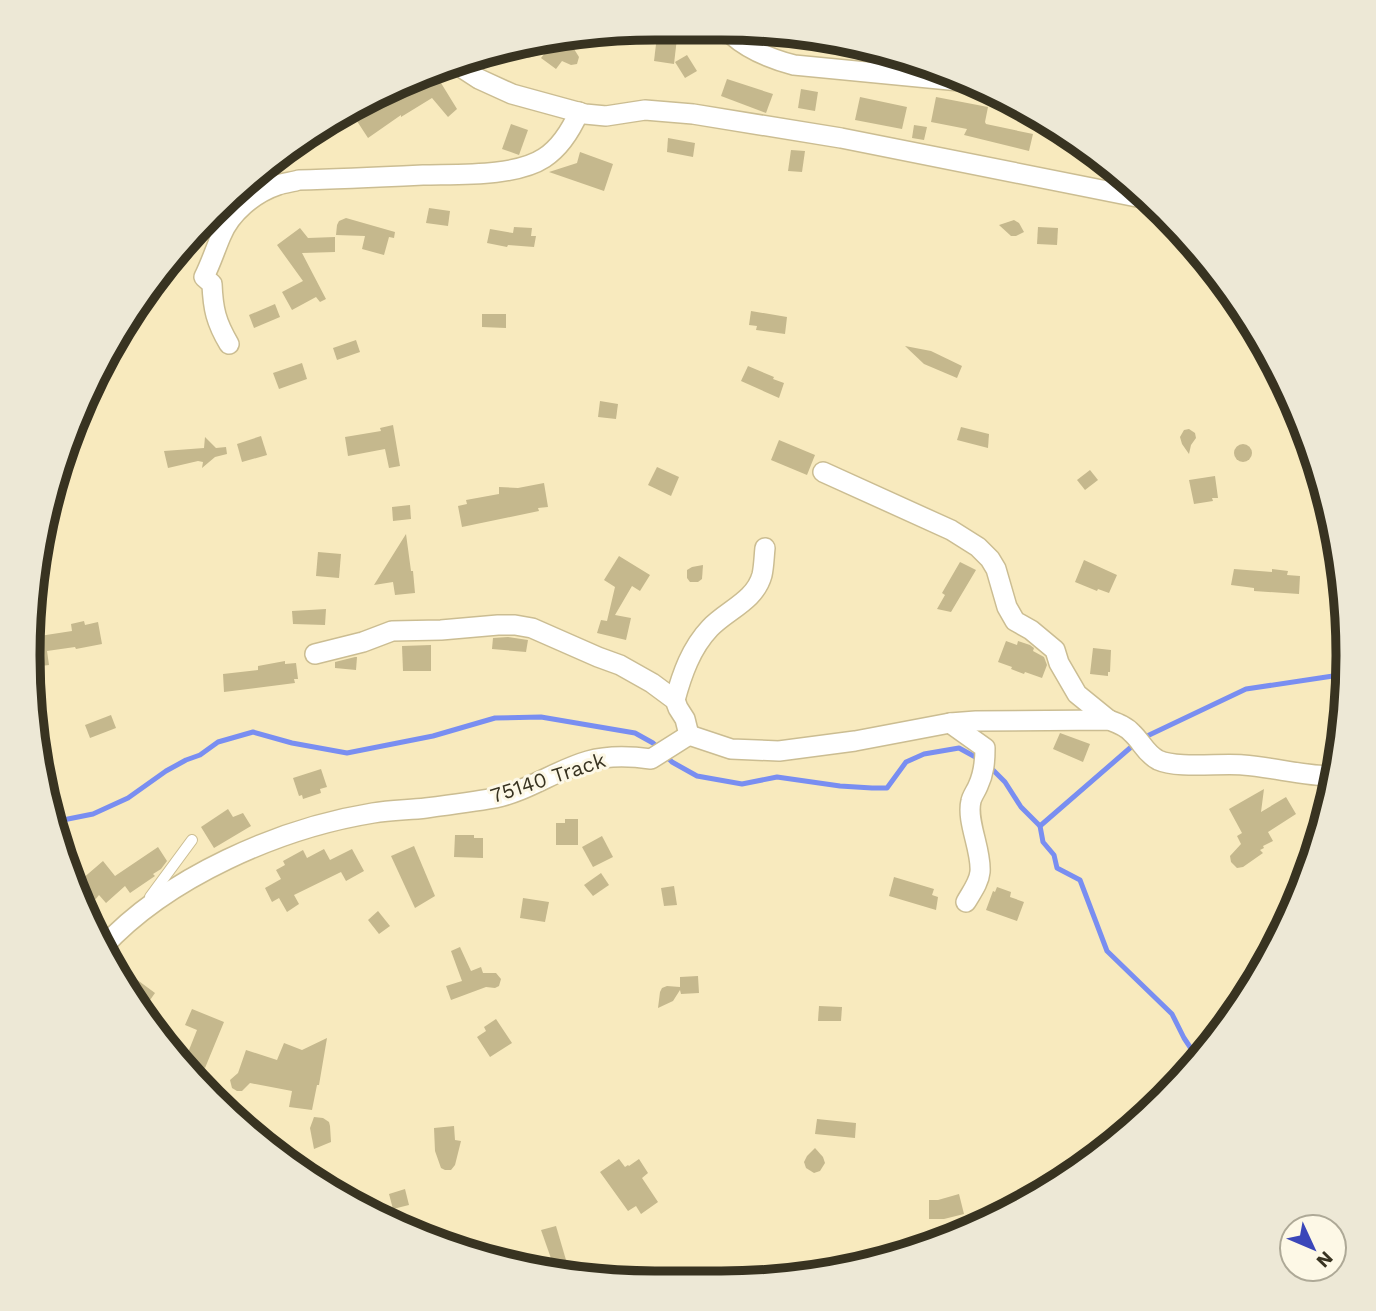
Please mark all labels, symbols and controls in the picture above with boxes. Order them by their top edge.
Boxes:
street label: 75140 Track [487,747,609,808]
north arrow [1278,1213,1348,1283]
text: N [1312,1246,1338,1273]

